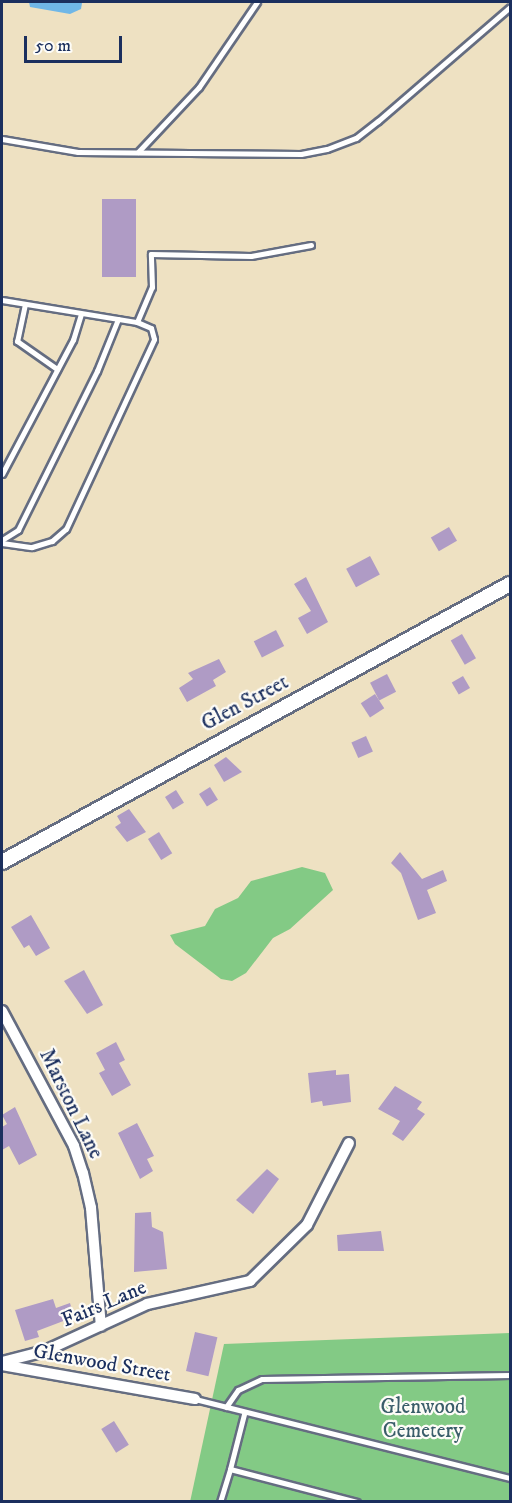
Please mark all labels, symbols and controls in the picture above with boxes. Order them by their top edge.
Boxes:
scale bar [27,24,124,62]
text: 50 m [35,35,71,57]
street label: Glen Street [197,670,293,736]
street label: Marston Lane [34,1045,108,1163]
street label: Fairs Lane [58,1275,150,1333]
street label: Glenwood Street [31,1339,173,1387]
park label: Glenwood Cemetery [381,1394,465,1444]

